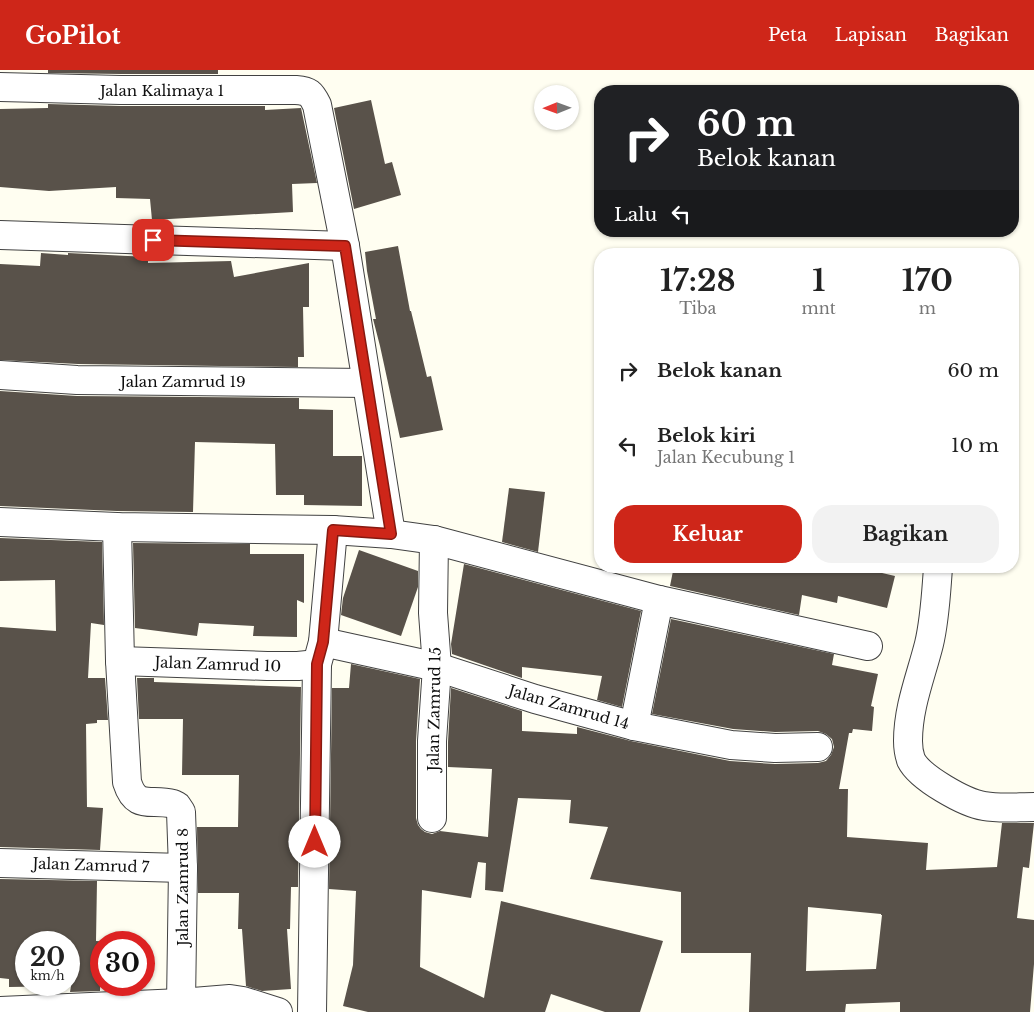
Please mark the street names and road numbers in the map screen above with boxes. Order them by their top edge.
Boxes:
street label: Jalan Kalimaya 1 [98,81,224,100]
street label: Jalan Zamrud 19 [118,372,246,391]
street label: Jalan Zamrud 15 [423,647,445,773]
street label: Jalan Zamrud 10 [152,652,282,676]
street label: Jalan Zamrud 14 [505,680,632,733]
street label: Jalan Zamrud 8 [173,828,192,948]
street label: Jalan Zamrud 7 [30,853,150,877]

